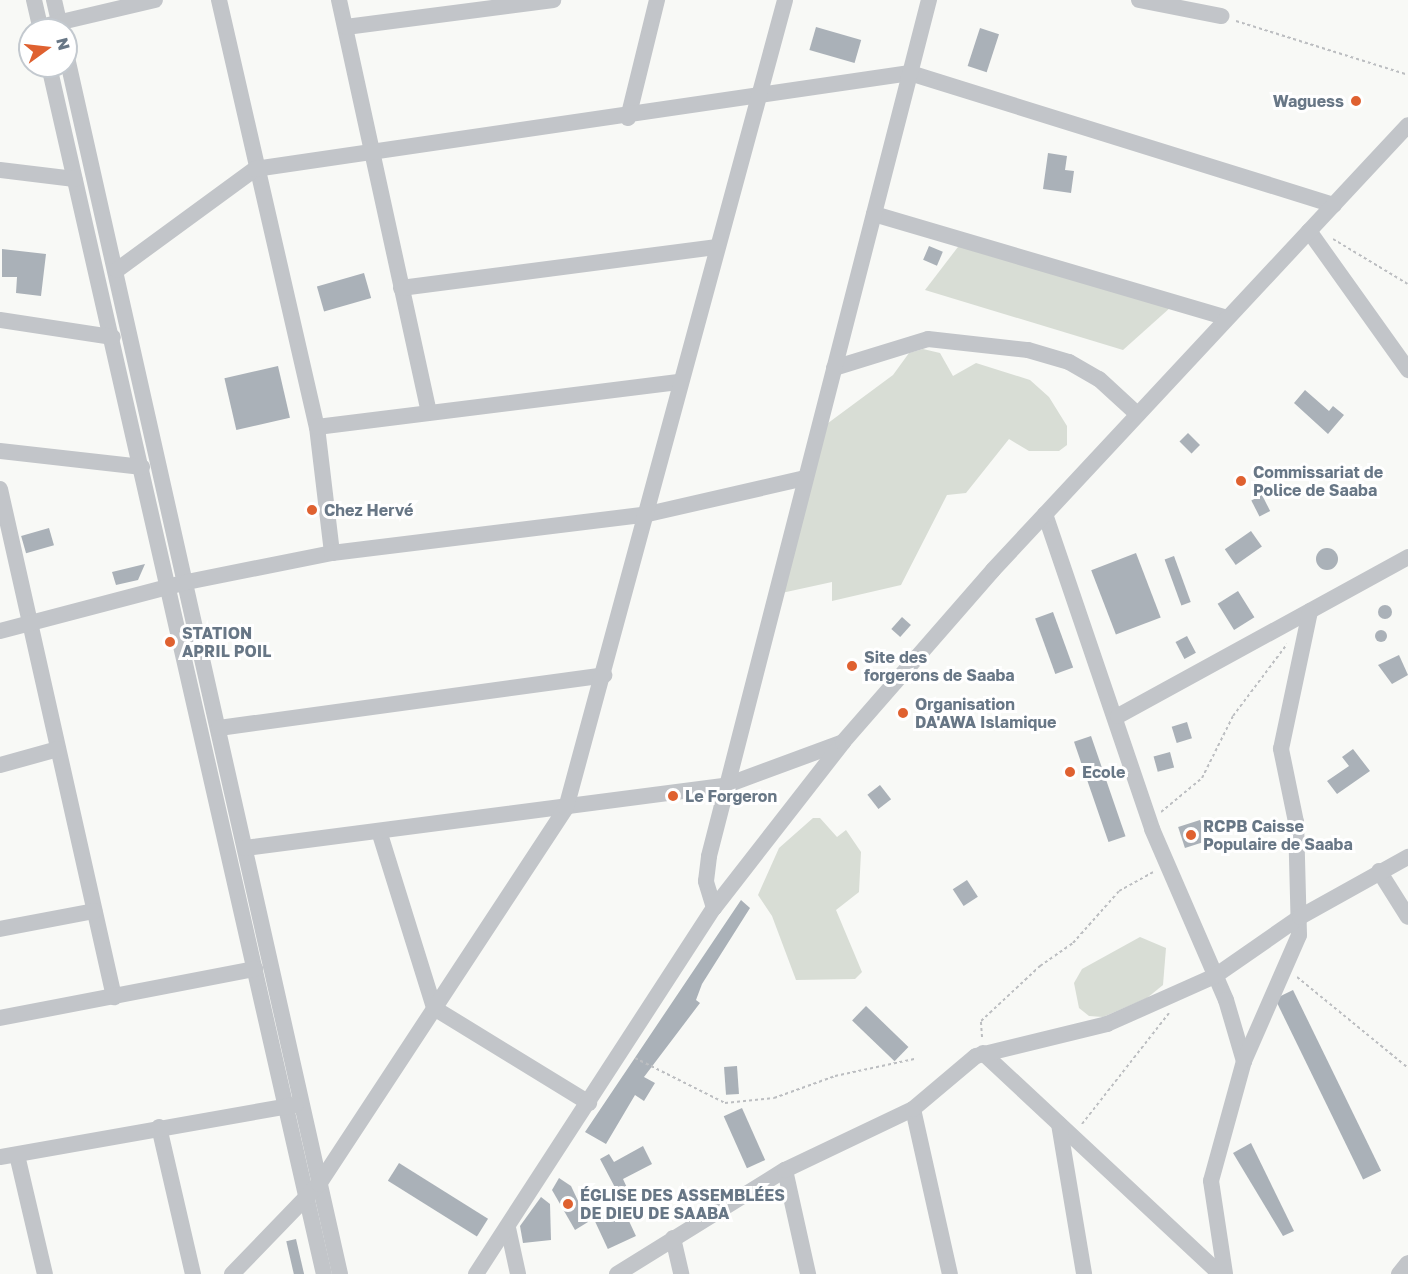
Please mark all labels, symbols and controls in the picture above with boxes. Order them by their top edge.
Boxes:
north arrow [18,18,78,78]
text: N [52,35,75,52]
place label: Waguess [1273,91,1344,111]
marker: Waguess [1349,94,1363,108]
place label: Commissariat de Police de Saaba [1253,462,1383,500]
marker: Commissariat de Police de Saaba [1234,474,1248,488]
place label: Chez Hervé [324,500,414,520]
marker: Chez Hervé [305,503,319,517]
place label: STATION APRIL POIL [182,623,271,661]
marker: STATION APRIL POIL [163,635,177,649]
place label: Site des forgerons de Saaba [864,647,1015,685]
marker: Site des forgerons de Saaba [845,659,859,673]
place label: Organisation DA'AWA Islamique [915,694,1056,732]
marker: Organisation DA'AWA Islamique [896,706,910,720]
place label: Ecole [1082,762,1125,782]
marker: Ecole [1063,765,1077,779]
place label: Le Forgeron [685,786,777,806]
marker: Le Forgeron [666,789,680,803]
place label: RCPB Caisse Populaire de Saaba [1203,816,1353,854]
marker: RCPB Caisse Populaire de Saaba [1184,828,1198,842]
place label: ÉGLISE DES ASSEMBLÉES DE DIEU DE SAABA [580,1185,785,1223]
marker: ÉGLISE DES ASSEMBLÉES DE DIEU DE SAABA [561,1197,575,1211]

